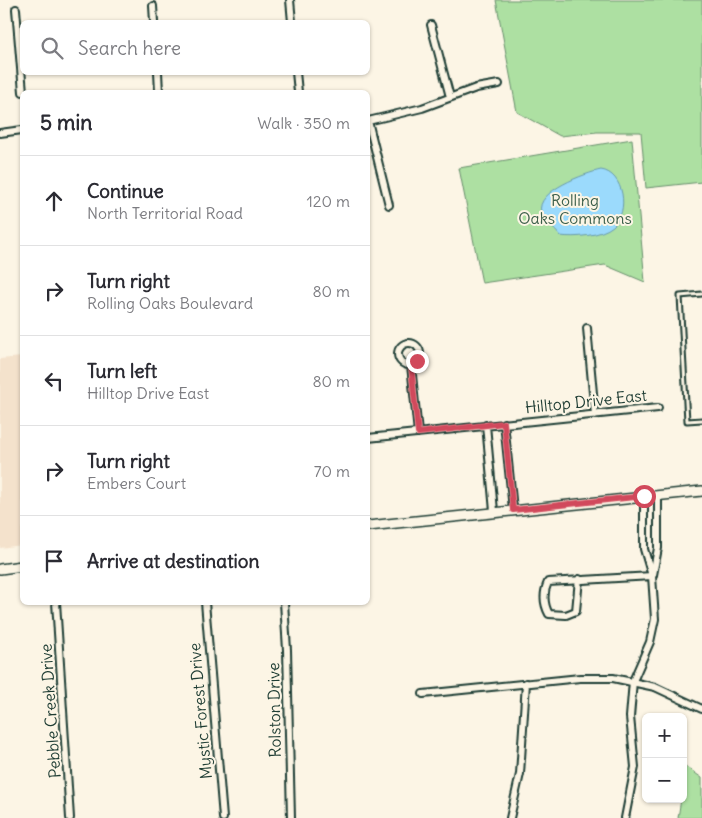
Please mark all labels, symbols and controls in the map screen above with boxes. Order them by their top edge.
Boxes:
search box [20,20,370,75]
icon: search [38,34,66,62]
text: Search here [78,36,181,60]
text: 5 min [40,109,92,136]
text: Walk · 350 m [257,113,350,133]
text: Continue [87,179,164,203]
icon: ahead [40,187,68,215]
park label: Rolling Oaks Commons [518,190,632,228]
text: 120 m [307,191,350,211]
text: North Territorial Road [87,203,243,223]
text: Turn right [87,269,170,293]
icon: right [40,277,68,305]
text: 80 m [312,281,350,301]
text: Rolling Oaks Boulevard [87,293,253,313]
route end [406,350,429,373]
text: Turn left [87,359,157,383]
icon: left [40,367,68,395]
text: 80 m [312,371,350,391]
text: Hilltop Drive East [87,383,209,403]
street label: Hilltop Drive East [524,385,648,417]
text: Turn right [87,449,170,473]
icon: right [40,457,68,485]
text: 70 m [314,461,350,481]
text: Embers Court [87,473,186,493]
route start [633,485,656,508]
icon: arrive [40,547,68,575]
text: Arrive at destination [87,549,260,573]
street label: Mystic Forest Drive [184,642,216,780]
street label: Pebble Creek Drive [35,643,65,779]
street label: Rolston Drive [263,662,285,758]
map controls [642,713,687,803]
button: + [642,713,687,758]
button: − [642,758,687,803]

